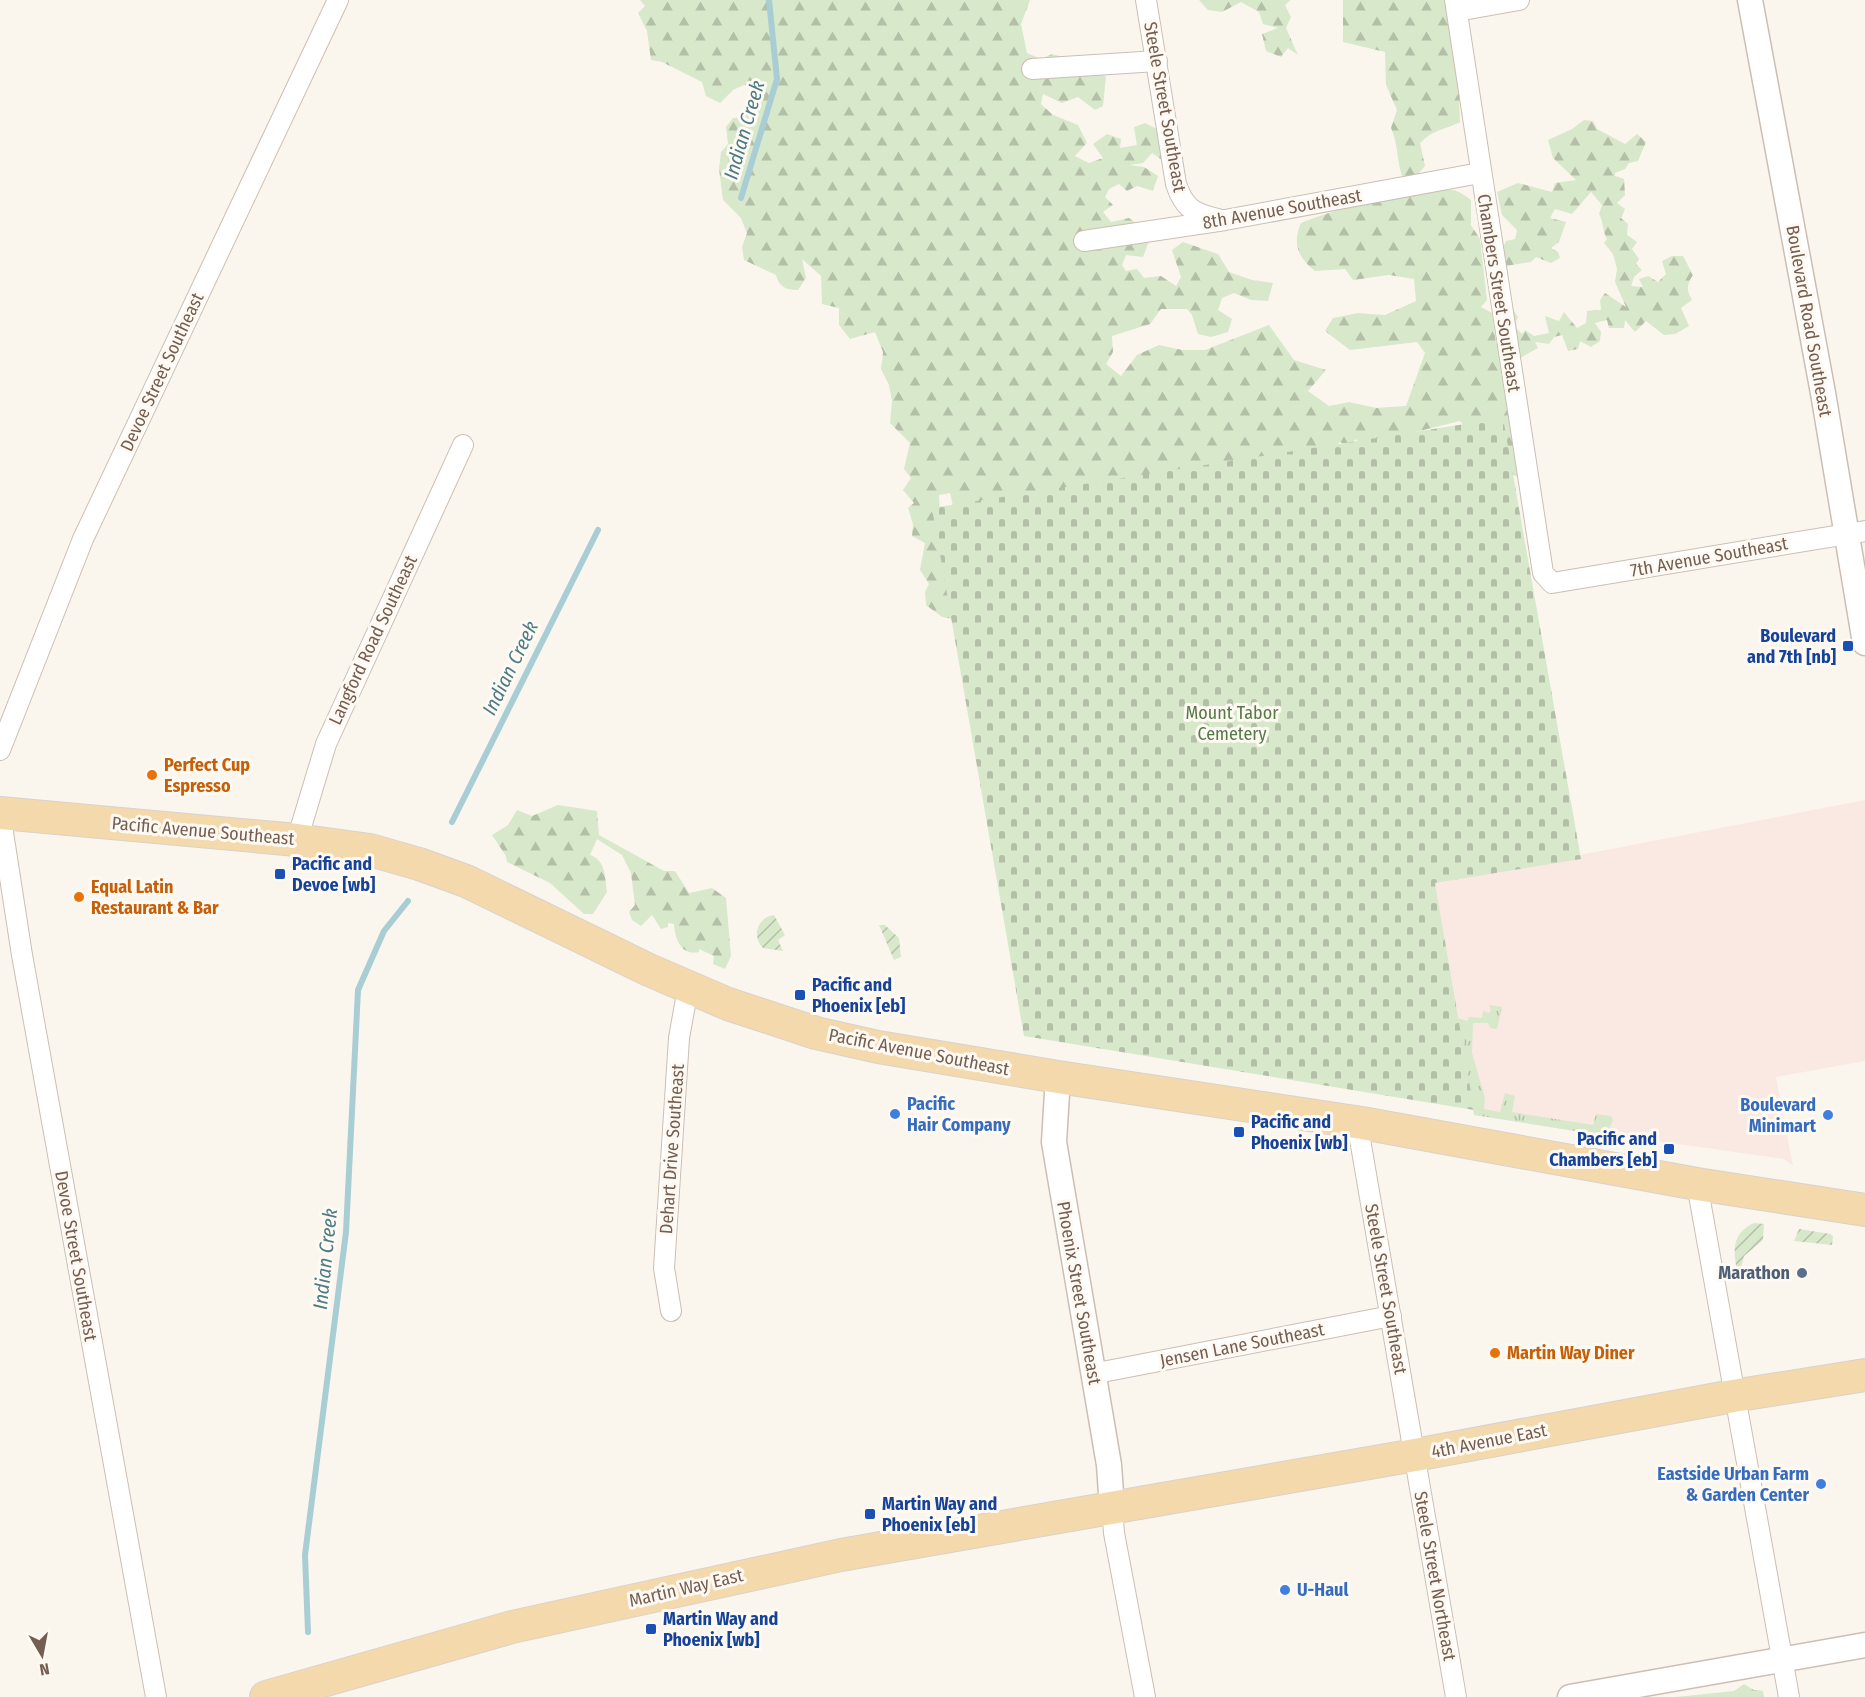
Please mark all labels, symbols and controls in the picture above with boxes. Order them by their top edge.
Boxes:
street label: Steele Street Southeast [1139,20,1191,194]
water label: Indian Creek [718,78,770,182]
street label: 8th Avenue Southeast [1201,184,1363,234]
street label: Chambers Street Southeast [1472,192,1526,394]
street label: Boulevard Road Southeast [1781,223,1837,419]
street label: Devoe Street Southeast [116,289,208,455]
street label: 7th Avenue Southeast [1629,532,1790,582]
street label: Langford Road Southeast [324,552,422,728]
water label: Indian Creek [477,617,543,719]
place label: Boulevard and 7th [nb] [1747,625,1836,668]
marker: Boulevard and 7th [nb] [1841,639,1855,653]
park label: Mount Tabor Cemetery [1186,702,1279,745]
place label: Perfect Cup Espresso [164,754,250,797]
marker: Perfect Cup Espresso [145,768,159,782]
street label: Pacific Avenue Southeast [111,812,295,850]
place label: Pacific and Devoe [wb] [292,853,375,896]
marker: Pacific and Devoe [wb] [273,867,287,881]
place label: Equal Latin Restaurant & Bar [91,876,219,919]
marker: Equal Latin Restaurant & Bar [72,890,86,904]
place label: Pacific and Phoenix [eb] [812,974,905,1017]
marker: Pacific and Phoenix [eb] [793,988,807,1002]
street label: Pacific Avenue Southeast [827,1024,1011,1080]
street label: Dehart Drive Southeast [655,1063,689,1235]
place label: Pacific Hair Company [907,1093,1011,1136]
place label: Boulevard Minimart [1740,1094,1817,1137]
marker: Pacific Hair Company [888,1107,902,1121]
marker: Boulevard Minimart [1821,1108,1835,1122]
place label: Pacific and Phoenix [wb] [1251,1111,1348,1154]
marker: Pacific and Phoenix [wb] [1232,1125,1246,1139]
place label: Pacific and Chambers [eb] [1549,1128,1657,1171]
marker: Pacific and Chambers [eb] [1662,1142,1676,1156]
street label: Devoe Street Southeast [50,1169,102,1343]
street label: Phoenix Street Southeast [1052,1200,1106,1386]
street label: Steele Street Southeast [1360,1202,1412,1376]
water label: Indian Creek [308,1207,342,1311]
place label: Marathon [1718,1262,1790,1284]
marker: Marathon [1795,1266,1809,1280]
street label: Jensen Lane Southeast [1158,1318,1326,1372]
place label: Martin Way Diner [1507,1342,1635,1364]
marker: Martin Way Diner [1488,1346,1502,1360]
street label: 4th Avenue East [1429,1419,1549,1463]
place label: Eastside Urban Farm & Garden Center [1657,1463,1809,1506]
marker: Eastside Urban Farm & Garden Center [1814,1477,1828,1491]
street label: Steele Street Northeast [1409,1490,1461,1663]
place label: Martin Way and Phoenix [eb] [882,1493,997,1536]
marker: Martin Way and Phoenix [eb] [863,1507,877,1521]
street label: Martin Way East [627,1564,745,1612]
place label: U-Haul [1297,1579,1348,1601]
marker: U-Haul [1278,1583,1292,1597]
place label: Martin Way and Phoenix [wb] [663,1608,778,1651]
marker: Martin Way and Phoenix [wb] [644,1622,658,1636]
north arrow [12,1625,72,1685]
text: N [38,1659,51,1679]

